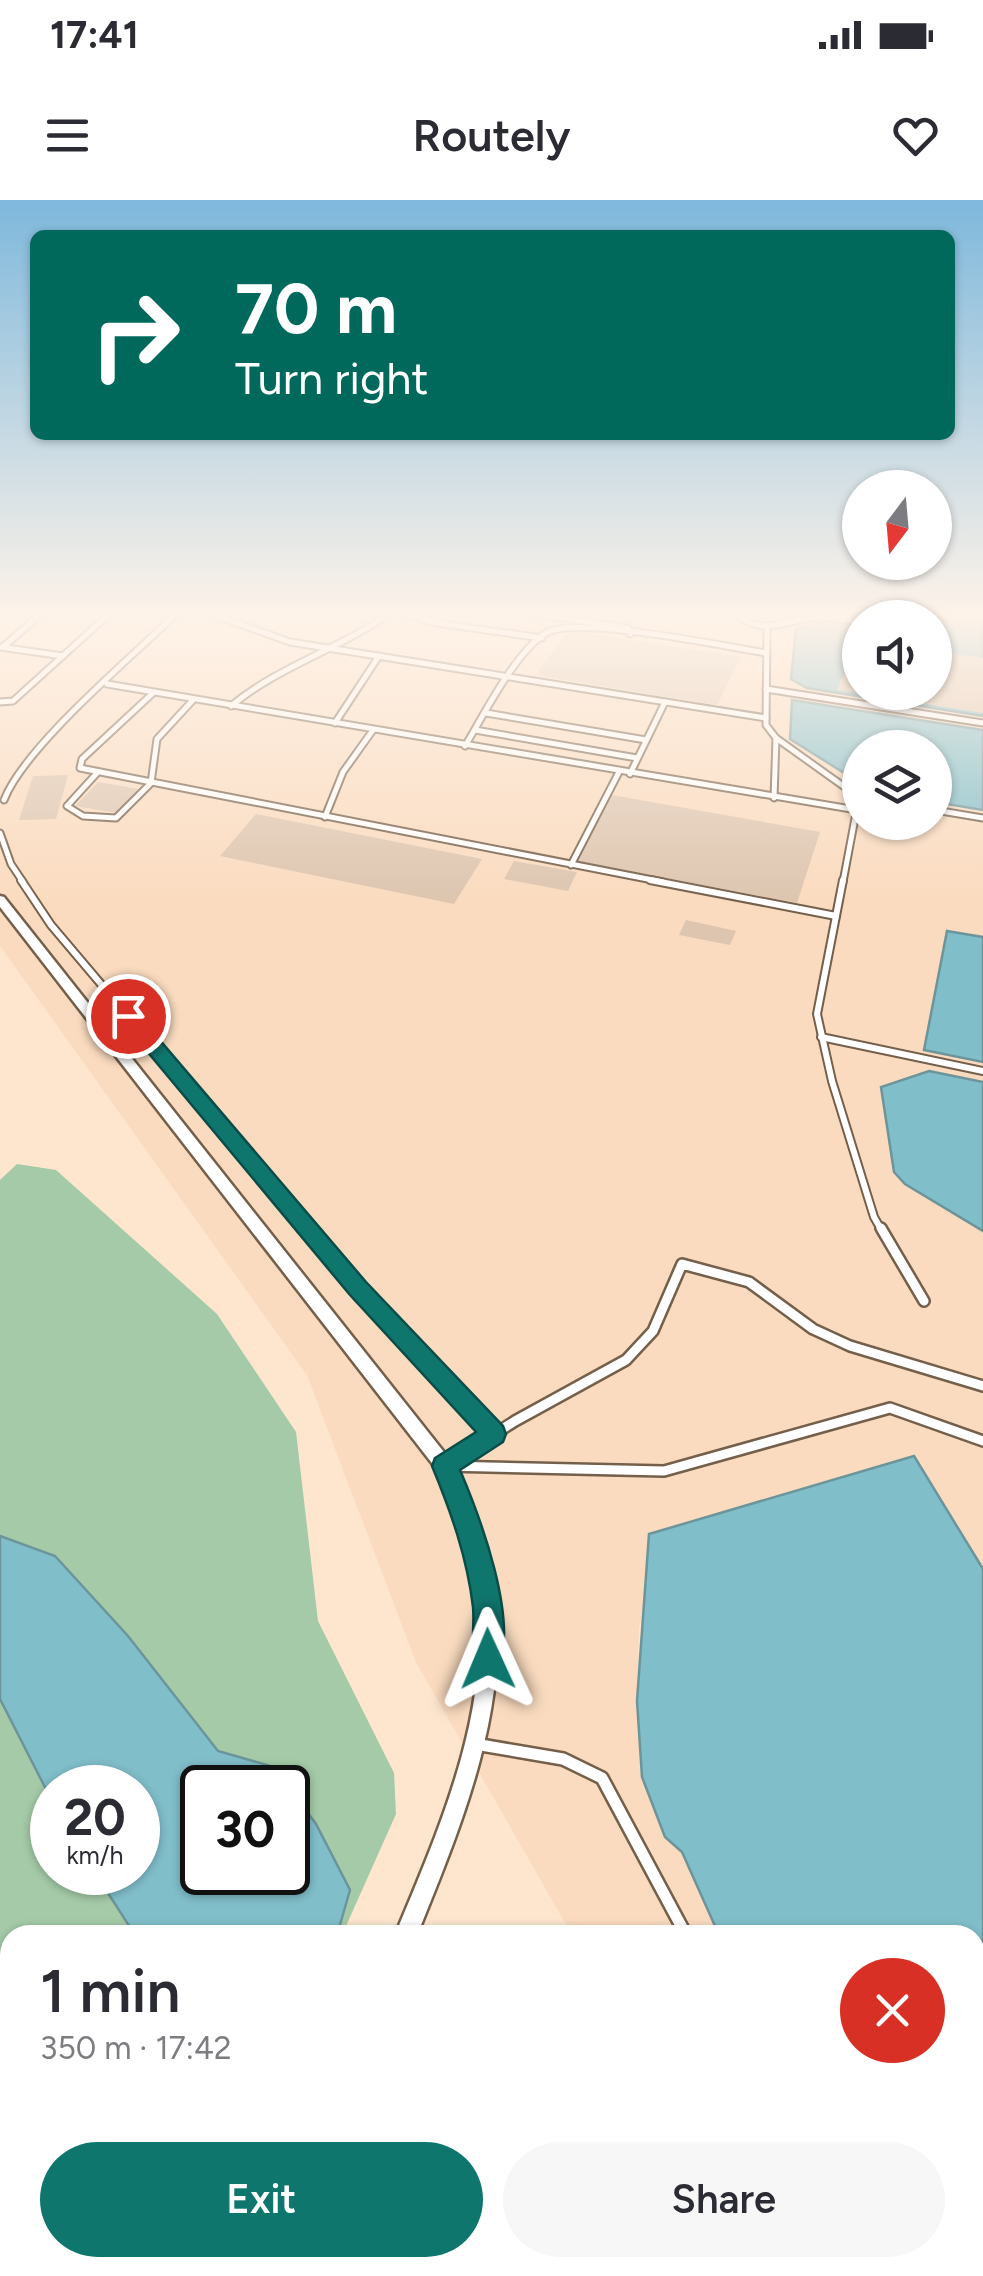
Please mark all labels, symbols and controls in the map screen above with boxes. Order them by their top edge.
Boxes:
text: 17:41 [50,12,139,58]
icon: menu [40,108,95,163]
text: Routely [412,108,571,162]
icon: heart [888,108,943,163]
text: 70 m [235,266,397,351]
icon: right [70,270,200,400]
text: Turn right [235,351,428,405]
north arrow [842,470,952,580]
map controls [842,470,952,840]
button: sound [842,600,952,710]
button: layers [842,730,952,840]
pin [86,974,171,1059]
icon: arrive [101,989,156,1044]
position arrow [436,1607,540,1711]
speed limit sign: 30 [180,1765,310,1895]
text: 20 [64,1787,126,1848]
text: km/h [66,1840,124,1870]
text: 1 min [40,1955,180,2027]
button: close [840,1958,945,2063]
text: 350 m · 17:42 [40,2029,232,2067]
button: Exit [40,2142,483,2257]
button: Share [503,2142,945,2257]

